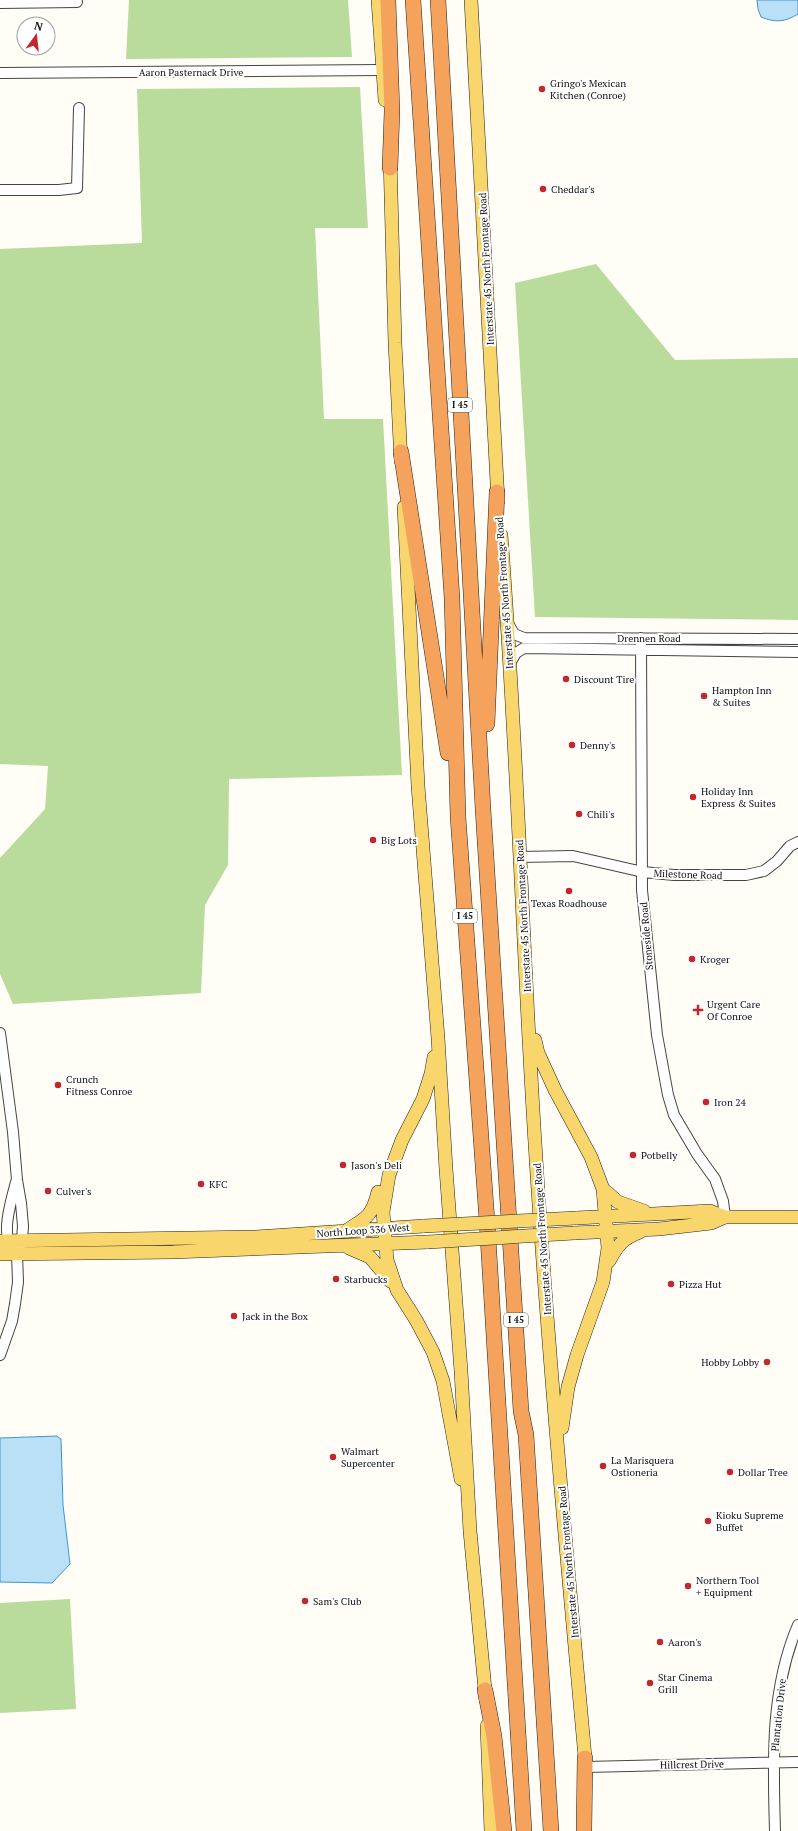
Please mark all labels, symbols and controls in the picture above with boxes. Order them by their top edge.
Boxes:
north arrow [16,16,56,56]
text: N [33,18,45,34]
street label: Aaron Pasternack Drive [139,66,243,79]
place label: Gringo's Mexican Kitchen (Conroe) [550,77,626,102]
marker: Gringo's Mexican Kitchen (Conroe) [537,84,547,94]
place label: Cheddar's [551,183,595,196]
marker: Cheddar's [538,184,548,194]
street label: Interstate 45 North Frontage Road [476,192,497,346]
road number: I 45 [448,398,472,412]
street label: Interstate 45 North Frontage Road [493,516,516,670]
street label: Drennen Road [617,632,681,645]
place label: Discount Tire [574,673,634,686]
marker: Discount Tire [561,674,571,684]
place label: Hampton Inn & Suites [712,684,772,709]
marker: Hampton Inn & Suites [699,691,709,701]
place label: Denny's [580,739,615,752]
marker: Denny's [567,740,577,750]
place label: Holiday Inn Express & Suites [701,785,776,810]
marker: Holiday Inn Express & Suites [688,792,698,802]
place label: Chili's [587,808,615,821]
marker: Chili's [574,809,584,819]
place label: Big Lots [381,834,417,847]
marker: Big Lots [368,835,378,845]
street label: Interstate 45 North Frontage Road [513,839,534,993]
street label: Milestone Road [653,867,723,882]
marker: Texas Roadhouse [564,886,574,896]
place label: Texas Roadhouse [531,897,607,910]
street label: Stoneside Road [637,901,656,971]
road number: I 45 [453,909,477,923]
place label: Kroger [700,953,730,966]
marker: Kroger [687,954,697,964]
place label: Urgent Care Of Conroe [707,998,760,1023]
marker: Urgent Care Of Conroe [692,1004,704,1016]
place label: Crunch Fitness Conroe [66,1073,132,1098]
marker: Crunch Fitness Conroe [53,1080,63,1090]
place label: Iron 24 [714,1096,747,1109]
marker: Iron 24 [701,1097,711,1107]
place label: Potbelly [641,1149,678,1162]
marker: Potbelly [628,1150,638,1160]
place label: Jason's Deli [351,1159,402,1172]
marker: Jason's Deli [338,1160,348,1170]
street label: Interstate 45 North Frontage Road [531,1162,554,1316]
place label: KFC [209,1178,227,1191]
marker: KFC [196,1179,206,1189]
place label: Culver's [56,1185,91,1198]
marker: Culver's [43,1186,53,1196]
street label: North Loop 336 West [316,1221,410,1240]
place label: Starbucks [344,1273,387,1286]
marker: Starbucks [331,1274,341,1284]
place label: Pizza Hut [679,1278,722,1291]
marker: Pizza Hut [666,1279,676,1289]
place label: Jack in the Box [242,1310,309,1323]
marker: Jack in the Box [229,1311,239,1321]
road number: I 45 [504,1313,528,1327]
place label: Hobby Lobby [701,1356,760,1369]
marker: Hobby Lobby [762,1357,772,1367]
place label: Walmart Supercenter [341,1445,395,1470]
marker: Walmart Supercenter [328,1452,338,1462]
place label: La Marisquera Ostioneria [611,1454,674,1479]
marker: La Marisquera Ostioneria [598,1461,608,1471]
place label: Dollar Tree [738,1466,788,1479]
marker: Dollar Tree [725,1467,735,1477]
street label: Interstate 45 North Frontage Road [555,1485,582,1639]
place label: Kioku Supreme Buffet [716,1509,784,1534]
marker: Kioku Supreme Buffet [703,1516,713,1526]
place label: Northern Tool + Equipment [696,1574,759,1599]
marker: Northern Tool + Equipment [683,1581,693,1591]
place label: Sam's Club [313,1595,362,1608]
marker: Sam's Club [300,1596,310,1606]
place label: Aaron's [668,1636,701,1649]
marker: Aaron's [655,1637,665,1647]
place label: Star Cinema Grill [658,1671,713,1696]
marker: Star Cinema Grill [645,1678,655,1688]
street label: Plantation Drive [768,1678,789,1752]
street label: Hillcrest Drive [660,1757,724,1772]

